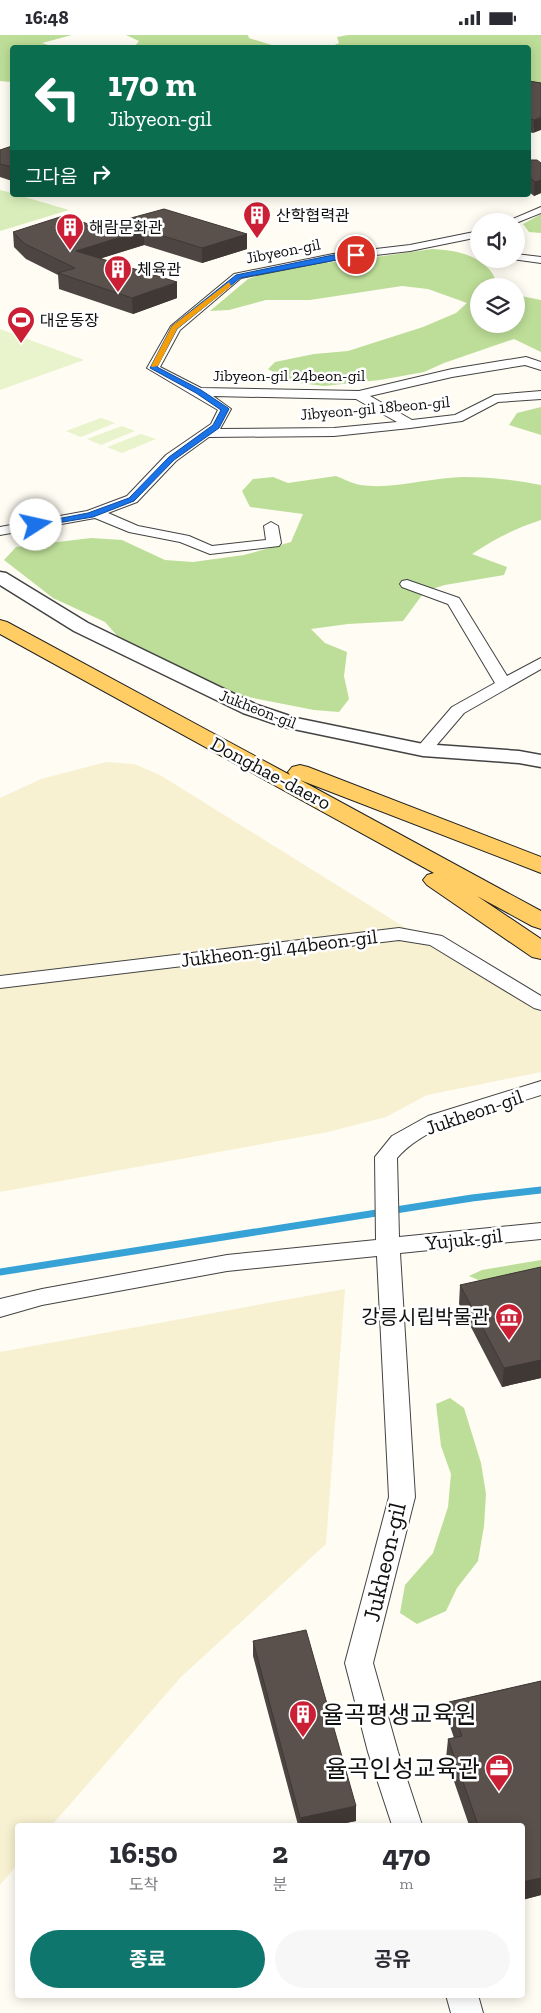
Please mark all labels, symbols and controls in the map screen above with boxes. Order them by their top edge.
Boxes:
text: 16:48 [25,6,69,29]
text: 170 m [108,63,196,105]
icon: left [25,65,90,130]
text: Jibyeon-gil [108,105,212,132]
icon: right [87,160,115,188]
text: 그다음 [25,165,77,188]
building icon: 산학협력관 [242,200,272,239]
place label: 산학협력관 [276,206,350,225]
building icon: 해람문화관 [55,212,85,251]
map controls [470,213,525,333]
button: sound [470,213,525,268]
place label: 해람문화관 [89,218,163,237]
street label: Jibyeon-gil [244,234,322,268]
pin [335,234,377,276]
icon: arrive [342,241,370,269]
building icon: 체육관 [103,254,133,293]
place label: 체육관 [137,260,181,279]
button: layers [470,278,525,333]
sports icon: 대운동장 [6,305,36,344]
place label: 대운동장 [40,311,99,330]
street label: Jibyeon-gil 24beon-gil [213,366,365,385]
street label: Jibyeon-gil 18beon-gil [299,392,451,424]
position arrow [9,498,61,550]
street label: Jukheon-gil [217,686,299,732]
street label: Donghae-daero [207,731,335,815]
street label: Jukheon-gil 44beon-gil [179,924,379,972]
street label: Jukheon-gil [422,1084,526,1140]
street label: Yujuk-gil [423,1223,504,1255]
museum icon: 강릉시립박물관 [494,1302,524,1341]
place label: 강릉시립박물관 [361,1305,490,1329]
street label: Jukheon-gil [356,1500,412,1624]
building icon: 율곡평생교육원 [288,1699,318,1738]
place label: 율곡평생교육원 [322,1700,477,1729]
office icon: 율곡인성교육관 [484,1753,514,1792]
place label: 율곡인성교육관 [325,1754,480,1783]
text: 16:50 [109,1835,178,1871]
text: 2 [272,1835,288,1871]
text: 470 [382,1838,431,1874]
text: m [400,1874,413,1893]
text: 도착 [129,1875,158,1894]
text: 분 [273,1875,287,1894]
button: 종료 [30,1930,265,1988]
button: 공유 [275,1930,510,1988]

